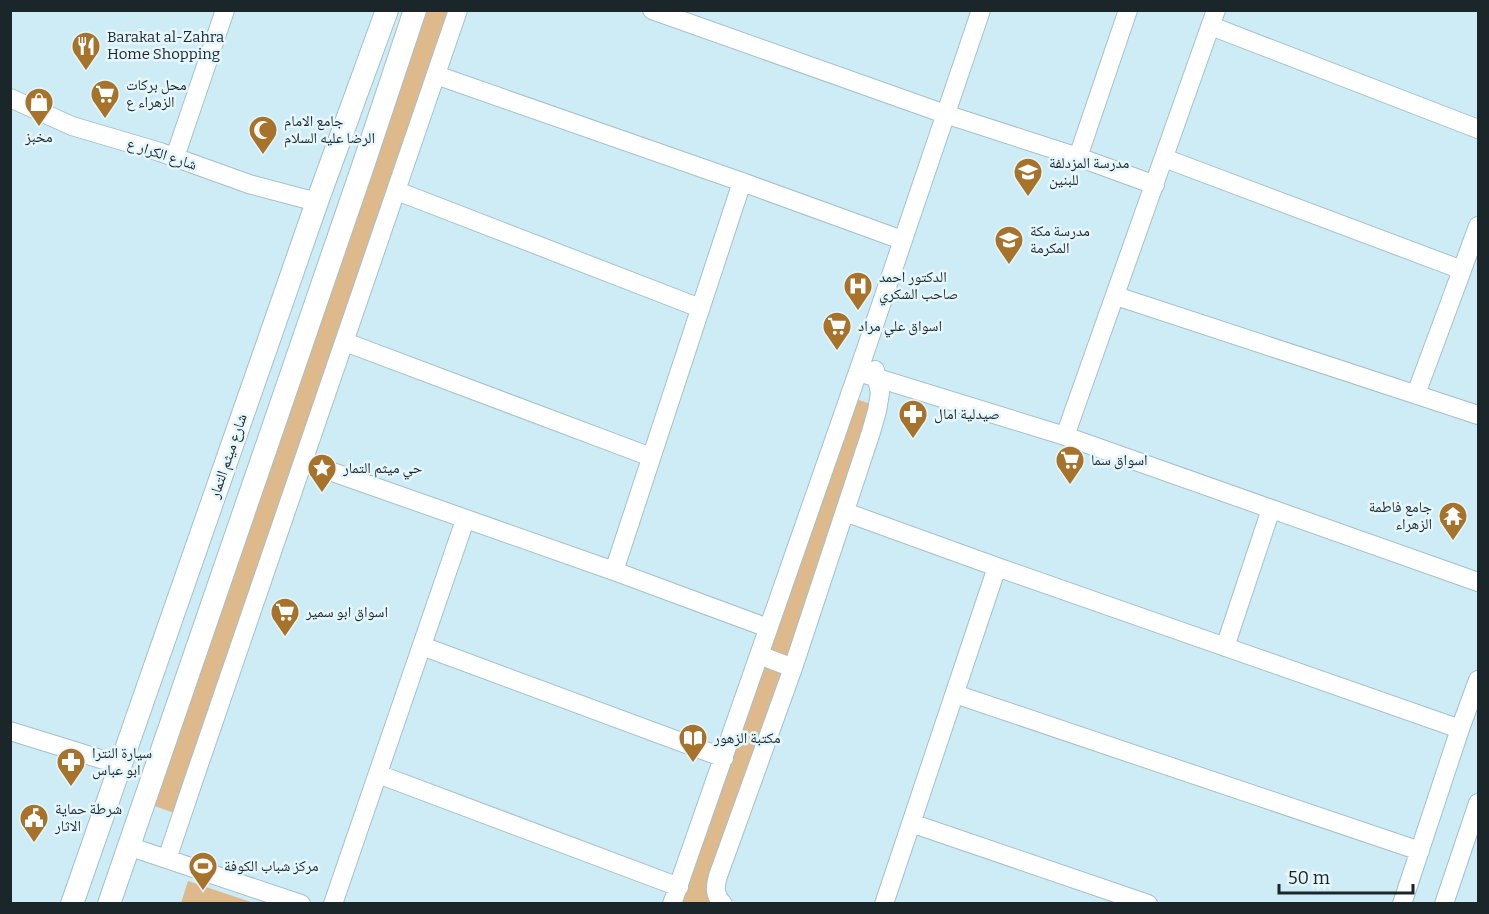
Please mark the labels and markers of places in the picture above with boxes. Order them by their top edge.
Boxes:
place label: Barakat al-Zahra Home Shopping [107,28,224,63]
restaurant icon: Barakat al-Zahra Home Shopping [70,30,102,72]
place label: محل بركات الزهراء ع [126,76,187,112]
supermarket icon: محل بركات الزهراء ع [89,78,121,120]
shop icon: مخبز [23,86,55,128]
place label: جامع الامام الرضا عليه السلام [284,112,375,148]
mosque icon: جامع الامام الرضا عليه السلام [247,114,279,156]
place label: مخبز [24,128,53,146]
place label: مدرسة المزدلفة للبنين [1049,154,1130,190]
school or university icon: مدرسة المزدلفة للبنين [1012,156,1044,198]
place label: مدرسة مكة المكرمة [1030,222,1090,257]
school or university icon: مدرسة مكة المكرمة [993,224,1025,266]
place label: الدكتور احمد صاحب الشكري [879,268,958,306]
hospital icon: الدكتور احمد صاحب الشكري [842,270,874,312]
supermarket icon: اسواق علي مراد [821,310,853,352]
place label: اسواق علي مراد [858,317,942,338]
pharmacy icon: صيدلية امال [897,398,929,440]
place label: صيدلية امال [934,405,1000,424]
supermarket icon: اسواق سما [1054,444,1086,486]
place label: اسواق سما [1091,451,1148,470]
place icon: حي ميثم التمار [306,452,338,494]
place label: حي ميثم التمار [342,459,423,480]
place label: جامع فاطمة الزهراء [1369,498,1432,533]
temple icon: جامع فاطمة الزهراء [1437,500,1469,542]
supermarket icon: اسواق ابو سمير [269,596,301,638]
place label: اسواق ابو سمير [305,603,388,622]
library icon: مكتبة الزهور [677,722,709,764]
place label: مكتبة الزهور [713,729,781,747]
place label: سيارة النترا ابو عباس [92,744,152,780]
pharmacy icon: سيارة النترا ابو عباس [55,746,87,788]
place label: شرطة حماية الاثار [54,800,122,835]
public building icon: شرطة حماية الاثار [18,802,50,844]
sports icon: مركز شباب الكوفة [187,850,219,892]
place label: مركز شباب الكوفة [224,857,319,875]

